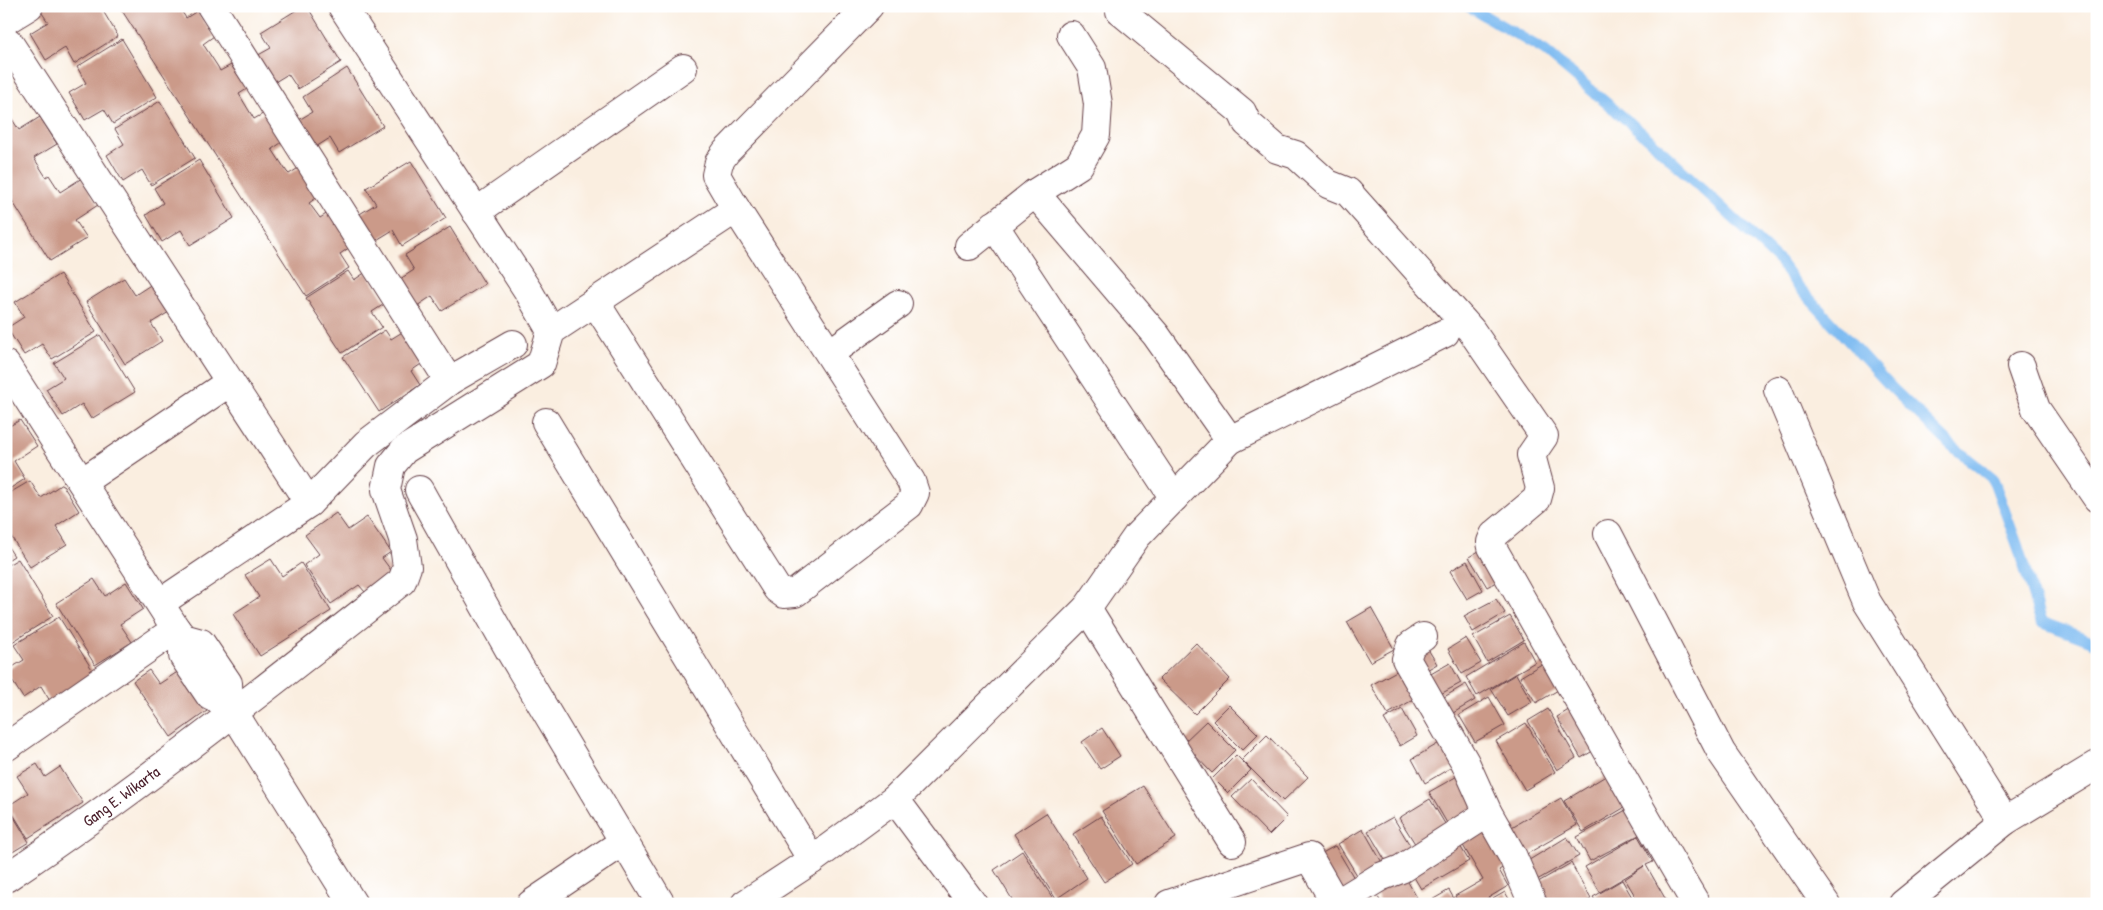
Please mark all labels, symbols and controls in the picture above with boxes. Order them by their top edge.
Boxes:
street label: Gang E. Wikarta [78,761,164,831]

